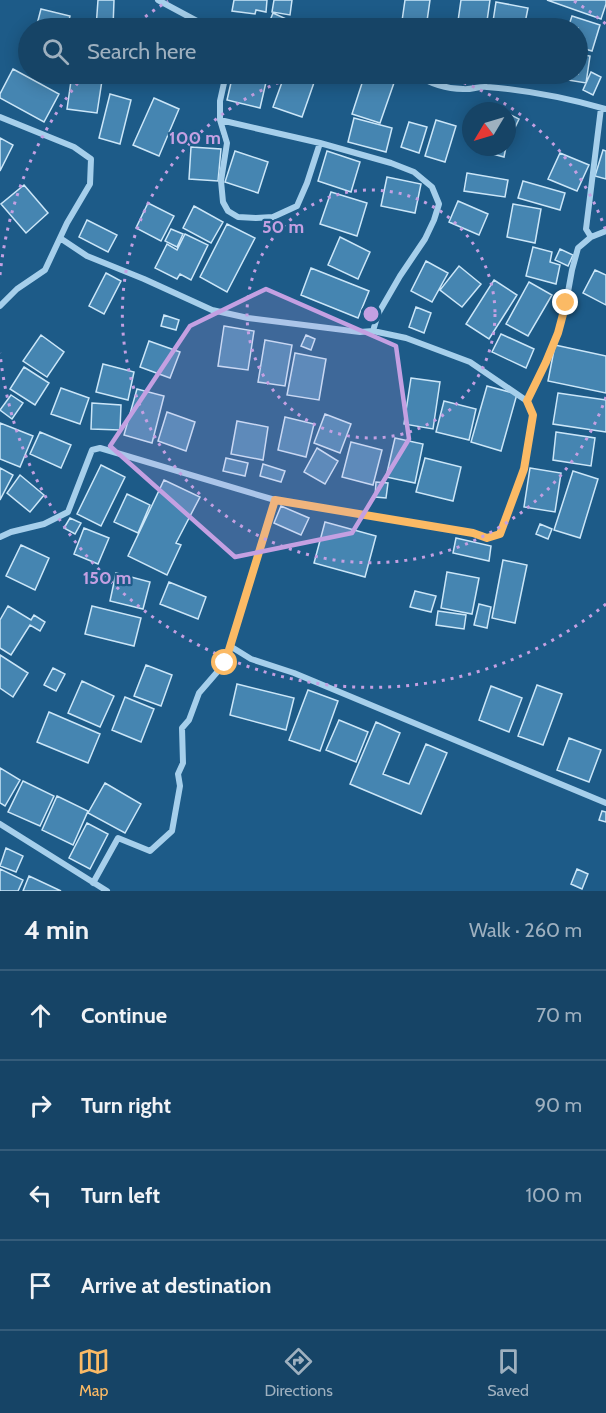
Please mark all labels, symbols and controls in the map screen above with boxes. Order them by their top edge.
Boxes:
search box [18,18,588,84]
icon: search [39,35,72,68]
text: Search here [87,38,196,65]
north arrow [462,102,516,156]
text: 100 m [169,127,221,149]
text: 50 m [262,216,304,238]
route end [552,289,578,315]
centre of rings [361,304,381,324]
text: 150 m [83,567,131,589]
route start [211,649,237,675]
text: 4 min [24,914,89,946]
text: Walk · 260 m [469,918,582,942]
icon: ahead [24,999,57,1032]
text: Continue [81,1002,167,1029]
text: 70 m [536,1003,582,1027]
icon: right [24,1089,57,1122]
text: Turn right [81,1092,171,1119]
text: 90 m [535,1093,582,1117]
icon: left [24,1179,57,1212]
text: Turn left [81,1182,160,1209]
text: 100 m [526,1183,582,1207]
icon: arrive [24,1269,57,1302]
text: Arrive at destination [81,1272,271,1299]
tab: Map [77,1345,110,1400]
tab: Directions [265,1345,333,1400]
tab: Saved [487,1345,529,1400]

